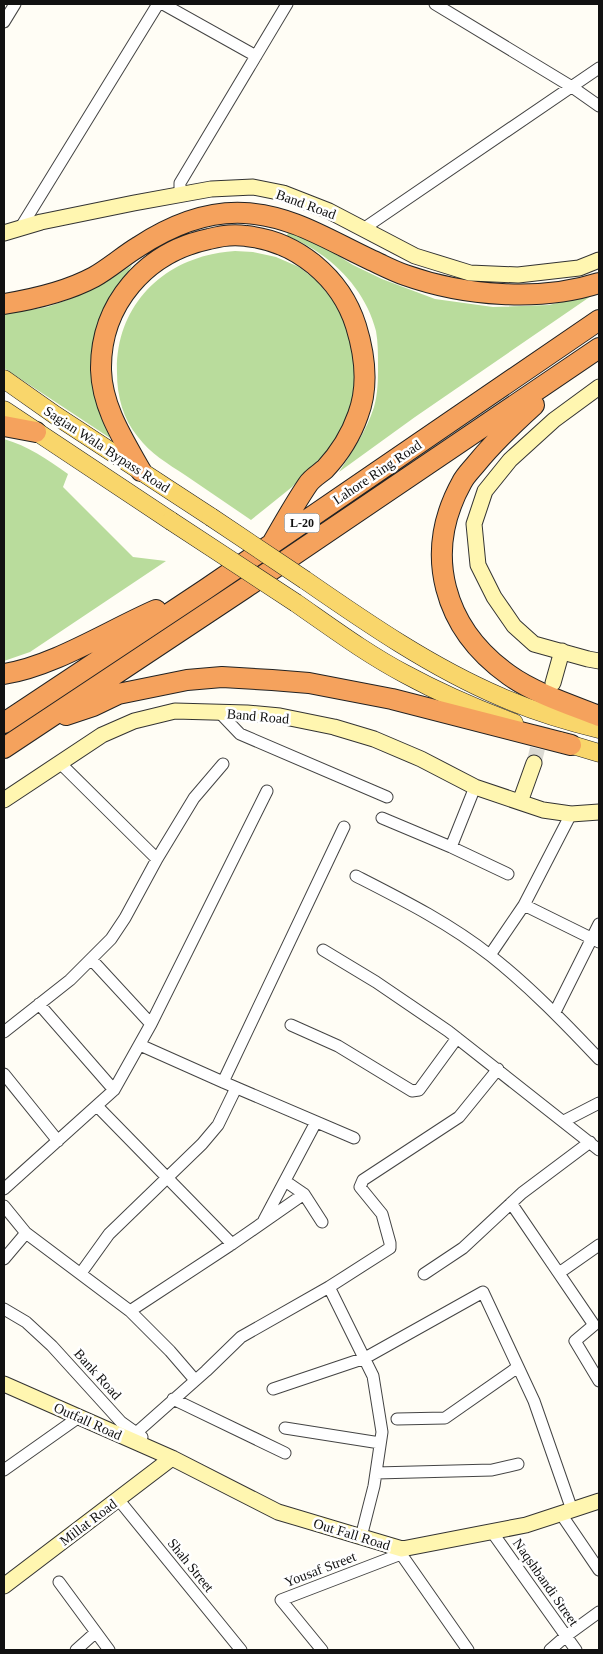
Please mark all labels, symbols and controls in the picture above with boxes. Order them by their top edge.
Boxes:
street label: Band Road [274,187,338,222]
street label: Sagian Wala Bypass Road [41,403,172,496]
street label: Lahore Ring Road [330,437,424,508]
road number: L-20 [284,514,320,532]
street label: Band Road [226,706,290,727]
street label: Bank Road [71,1346,124,1403]
street label: Outfall Road [52,1400,124,1443]
street label: Millat Road [57,1496,120,1549]
street label: Out Fall Road [312,1516,392,1553]
street label: Shah Street [165,1536,217,1595]
street label: Naqshbandi Street [510,1536,581,1629]
street label: Yousaf Street [282,1549,358,1590]

